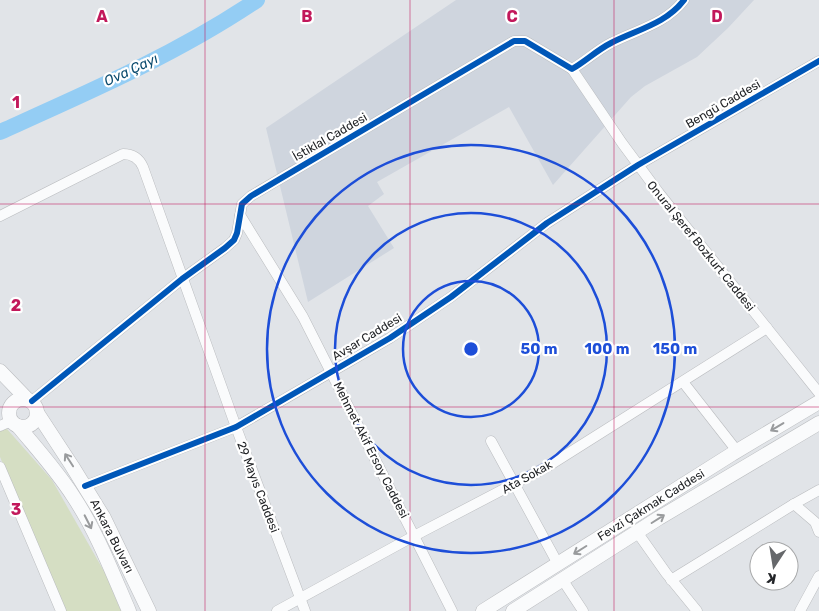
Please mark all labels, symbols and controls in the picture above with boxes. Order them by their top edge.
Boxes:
text: A [96,7,108,26]
text: B [301,7,313,26]
text: C [506,7,518,26]
text: D [711,7,723,26]
water label: Ova Çayı [101,50,161,90]
street label: Bengü Caddesi [683,77,763,131]
text: 1 [12,93,20,112]
street label: İstiklal Caddesi [290,110,370,164]
street label: Onural Şeref Bozkurt Caddesi [644,178,758,314]
text: 2 [11,296,21,315]
street label: Avşar Caddesi [330,311,404,363]
centre of rings [462,340,480,358]
text: 50 m [521,340,557,358]
text: 100 m [585,340,629,358]
text: 150 m [653,340,697,358]
street label: Mehmet Akif Ersoy Caddesi [330,379,412,521]
one-way arrow [771,422,785,432]
street label: 29 Mayıs Caddesi [234,440,282,535]
one-way arrow [63,453,74,467]
street label: Ata Sokak [499,457,555,497]
street label: Fevzi Çakmak Caddesi [595,466,707,544]
street label: Ankara Bulvarı [87,497,137,575]
text: 3 [11,500,21,519]
one-way arrow [650,513,664,523]
one-way arrow [83,514,93,529]
north arrow [749,541,799,591]
one-way arrow [573,545,587,555]
text: K [764,569,778,588]

